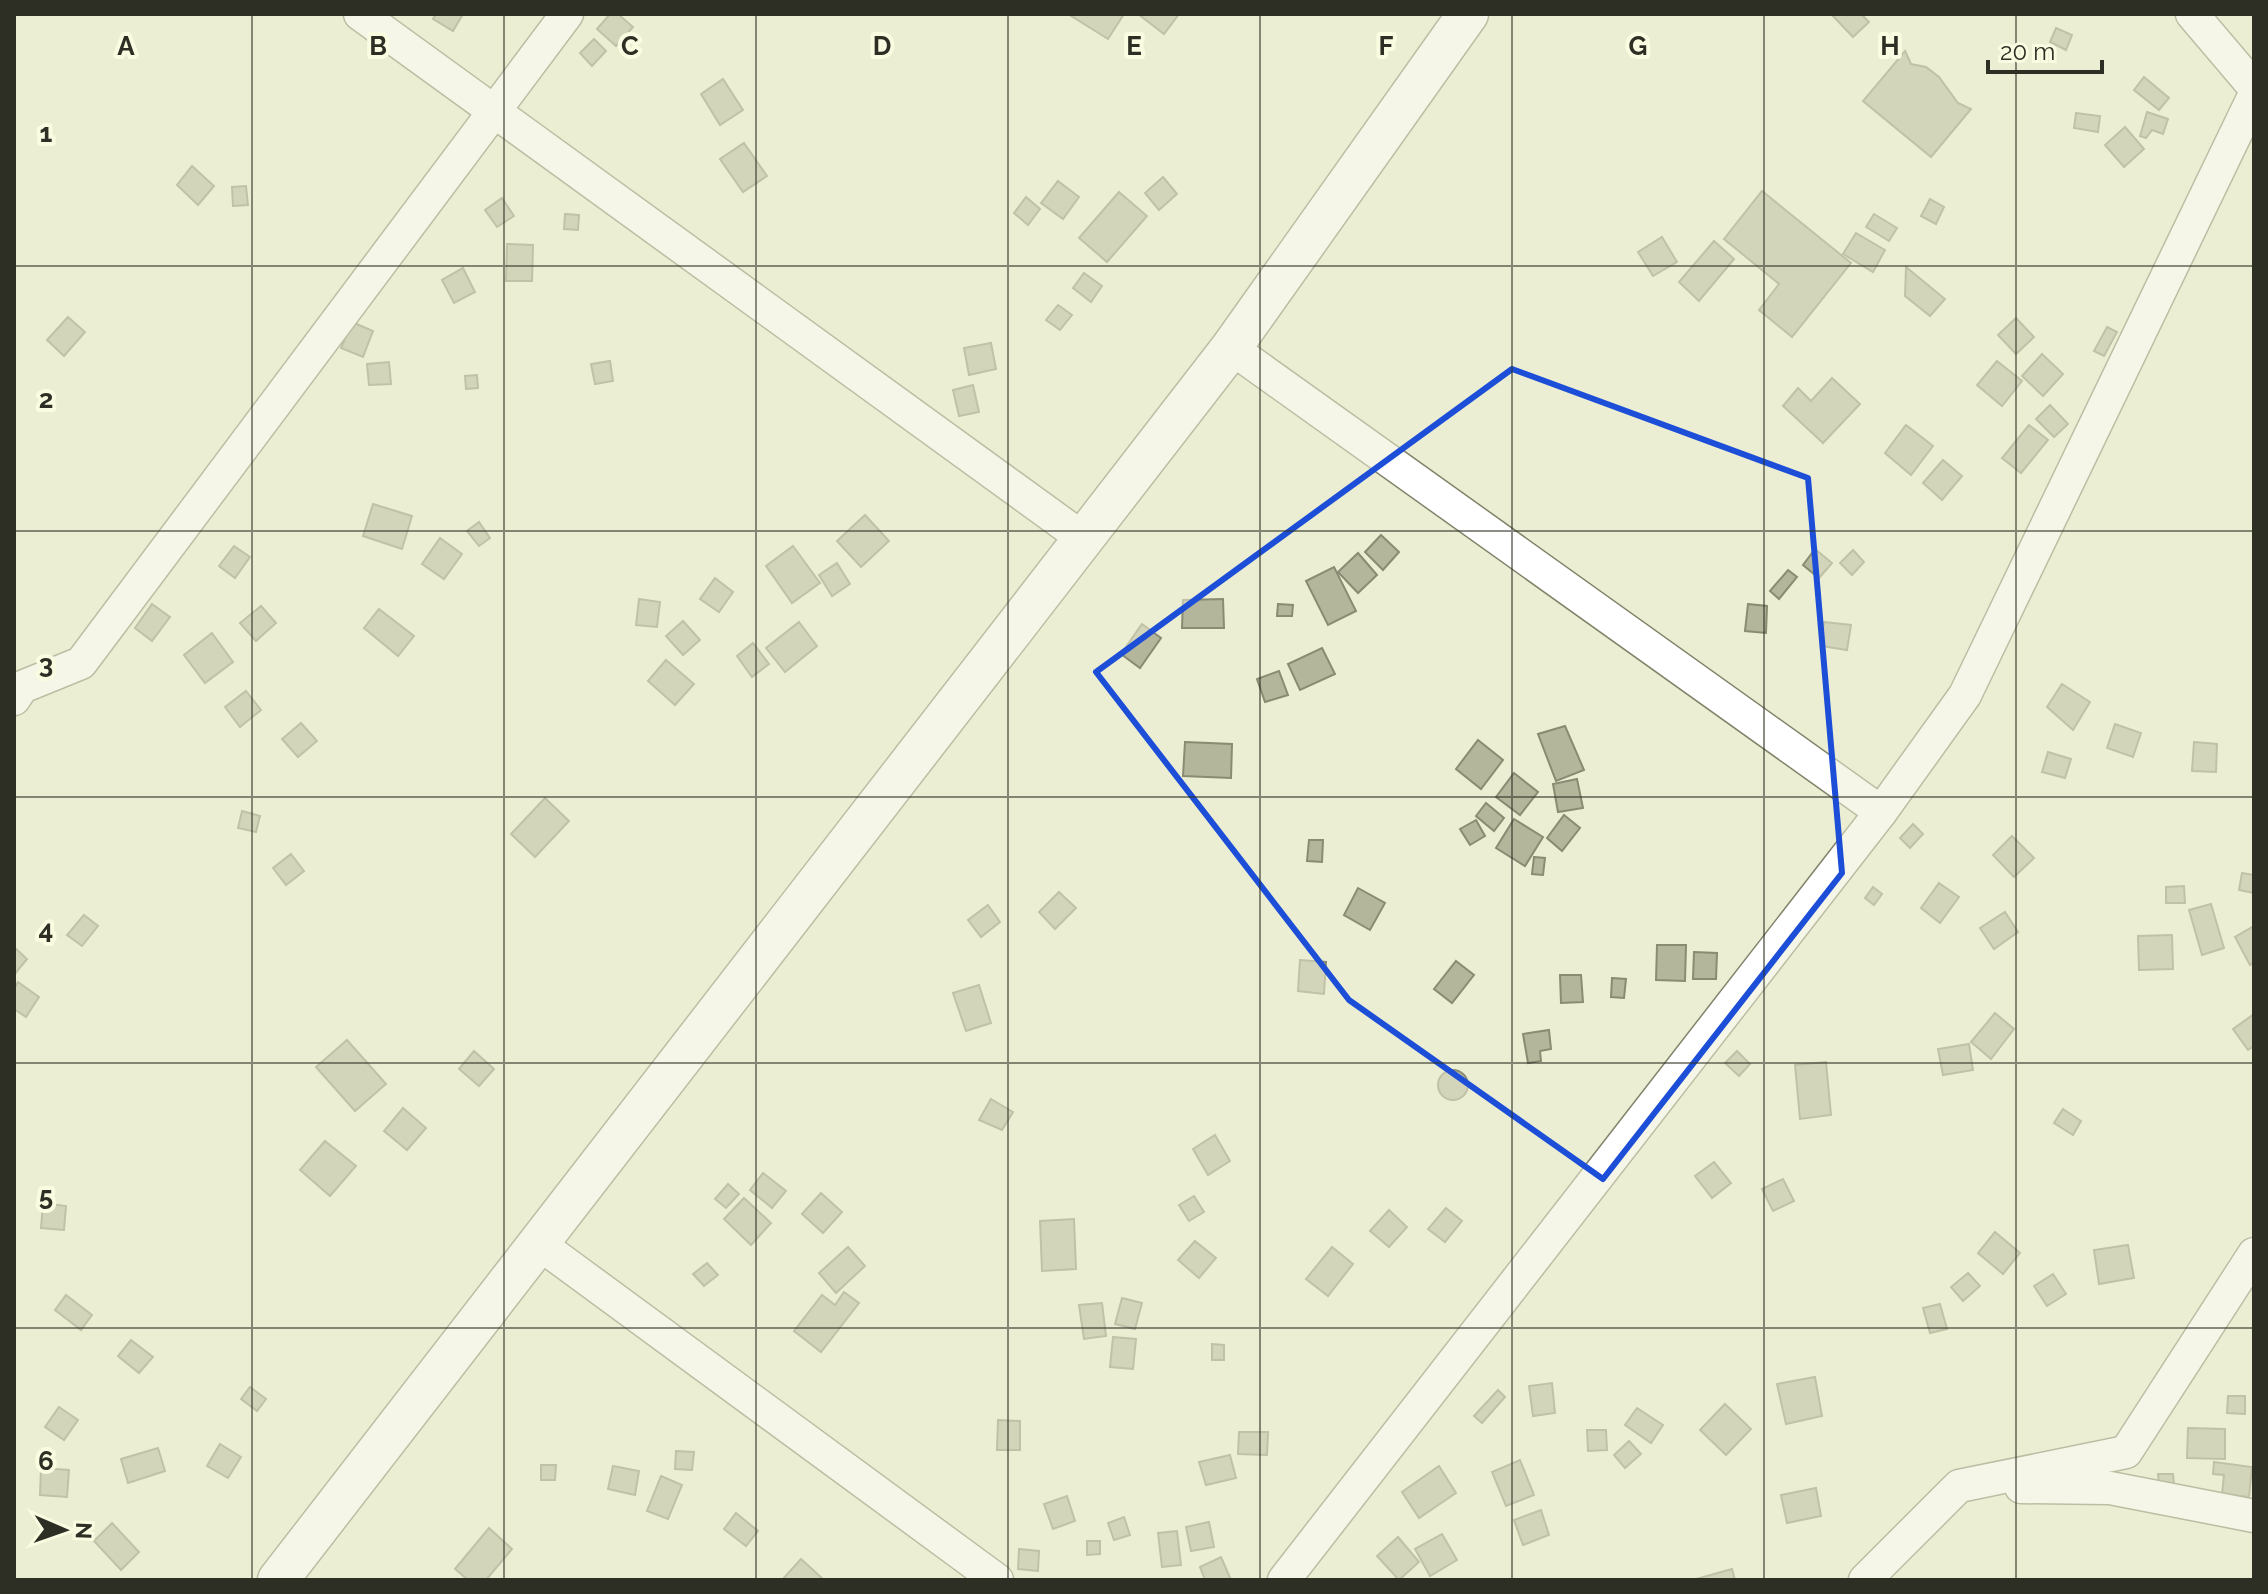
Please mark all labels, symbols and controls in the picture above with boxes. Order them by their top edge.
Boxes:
scale bar [1988,24,2102,74]
text: A [117,31,135,61]
text: B [369,31,387,61]
text: C [621,31,639,61]
text: D [873,31,891,61]
text: E [1126,31,1142,61]
text: F [1379,31,1394,61]
text: G [1629,31,1647,61]
text: H [1880,31,1900,61]
text: 20 m [2000,37,2055,66]
text: 1 [40,118,53,148]
text: 2 [39,384,53,414]
text: 3 [39,649,53,679]
text: 4 [39,915,53,945]
text: 5 [39,1181,53,1211]
text: 6 [38,1446,54,1476]
north arrow [24,1490,104,1570]
text: N [71,1522,97,1540]

